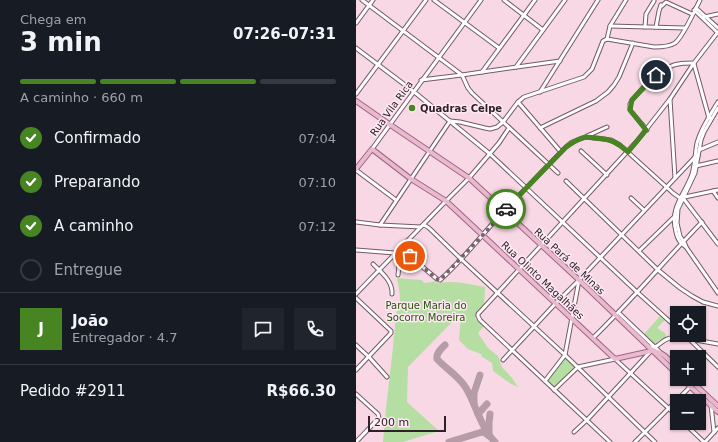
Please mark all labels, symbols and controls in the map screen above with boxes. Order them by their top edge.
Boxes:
text: Chega em [20,12,86,27]
text: 07:26–07:31 [233,25,336,43]
text: 3 min [20,27,102,57]
pin [639,58,673,92]
icon: home [645,64,667,86]
street label: Rua Vila Rica [368,79,415,138]
text: A caminho · 660 m [20,90,143,105]
marker: Quadras Celpe [407,103,417,113]
place label: Quadras Celpe [420,103,502,114]
icon: check [20,127,42,149]
text: Confirmado [54,129,141,147]
text: 07:04 [299,131,336,146]
icon: check [20,171,42,193]
text: Preparando [54,173,140,191]
text: 07:10 [299,175,336,190]
courier [486,189,526,229]
icon: car [495,198,517,220]
icon: check [20,215,42,237]
text: A caminho [54,217,133,235]
text: 07:12 [299,219,336,234]
street label: Rua Pará de Minas [532,226,607,297]
pin [393,239,427,273]
street label: Rua Olinto Magalhães [499,239,586,322]
icon: bag [399,245,421,267]
text: Entregue [54,261,122,279]
park label: Parque Maria do Socorro Moreira [385,300,467,323]
map controls [670,306,706,430]
button: locate [670,306,706,342]
button: chat [242,308,284,350]
button: phone [294,308,336,350]
text: João [72,312,108,330]
text: J [38,320,44,338]
text: Entregador · 4.7 [72,330,177,345]
button: + [670,350,706,386]
text: Pedido #2911 [20,382,126,400]
text: R$66.30 [267,382,336,400]
button: − [670,394,706,430]
scale bar [368,414,446,433]
text: 200 m [374,416,409,429]

